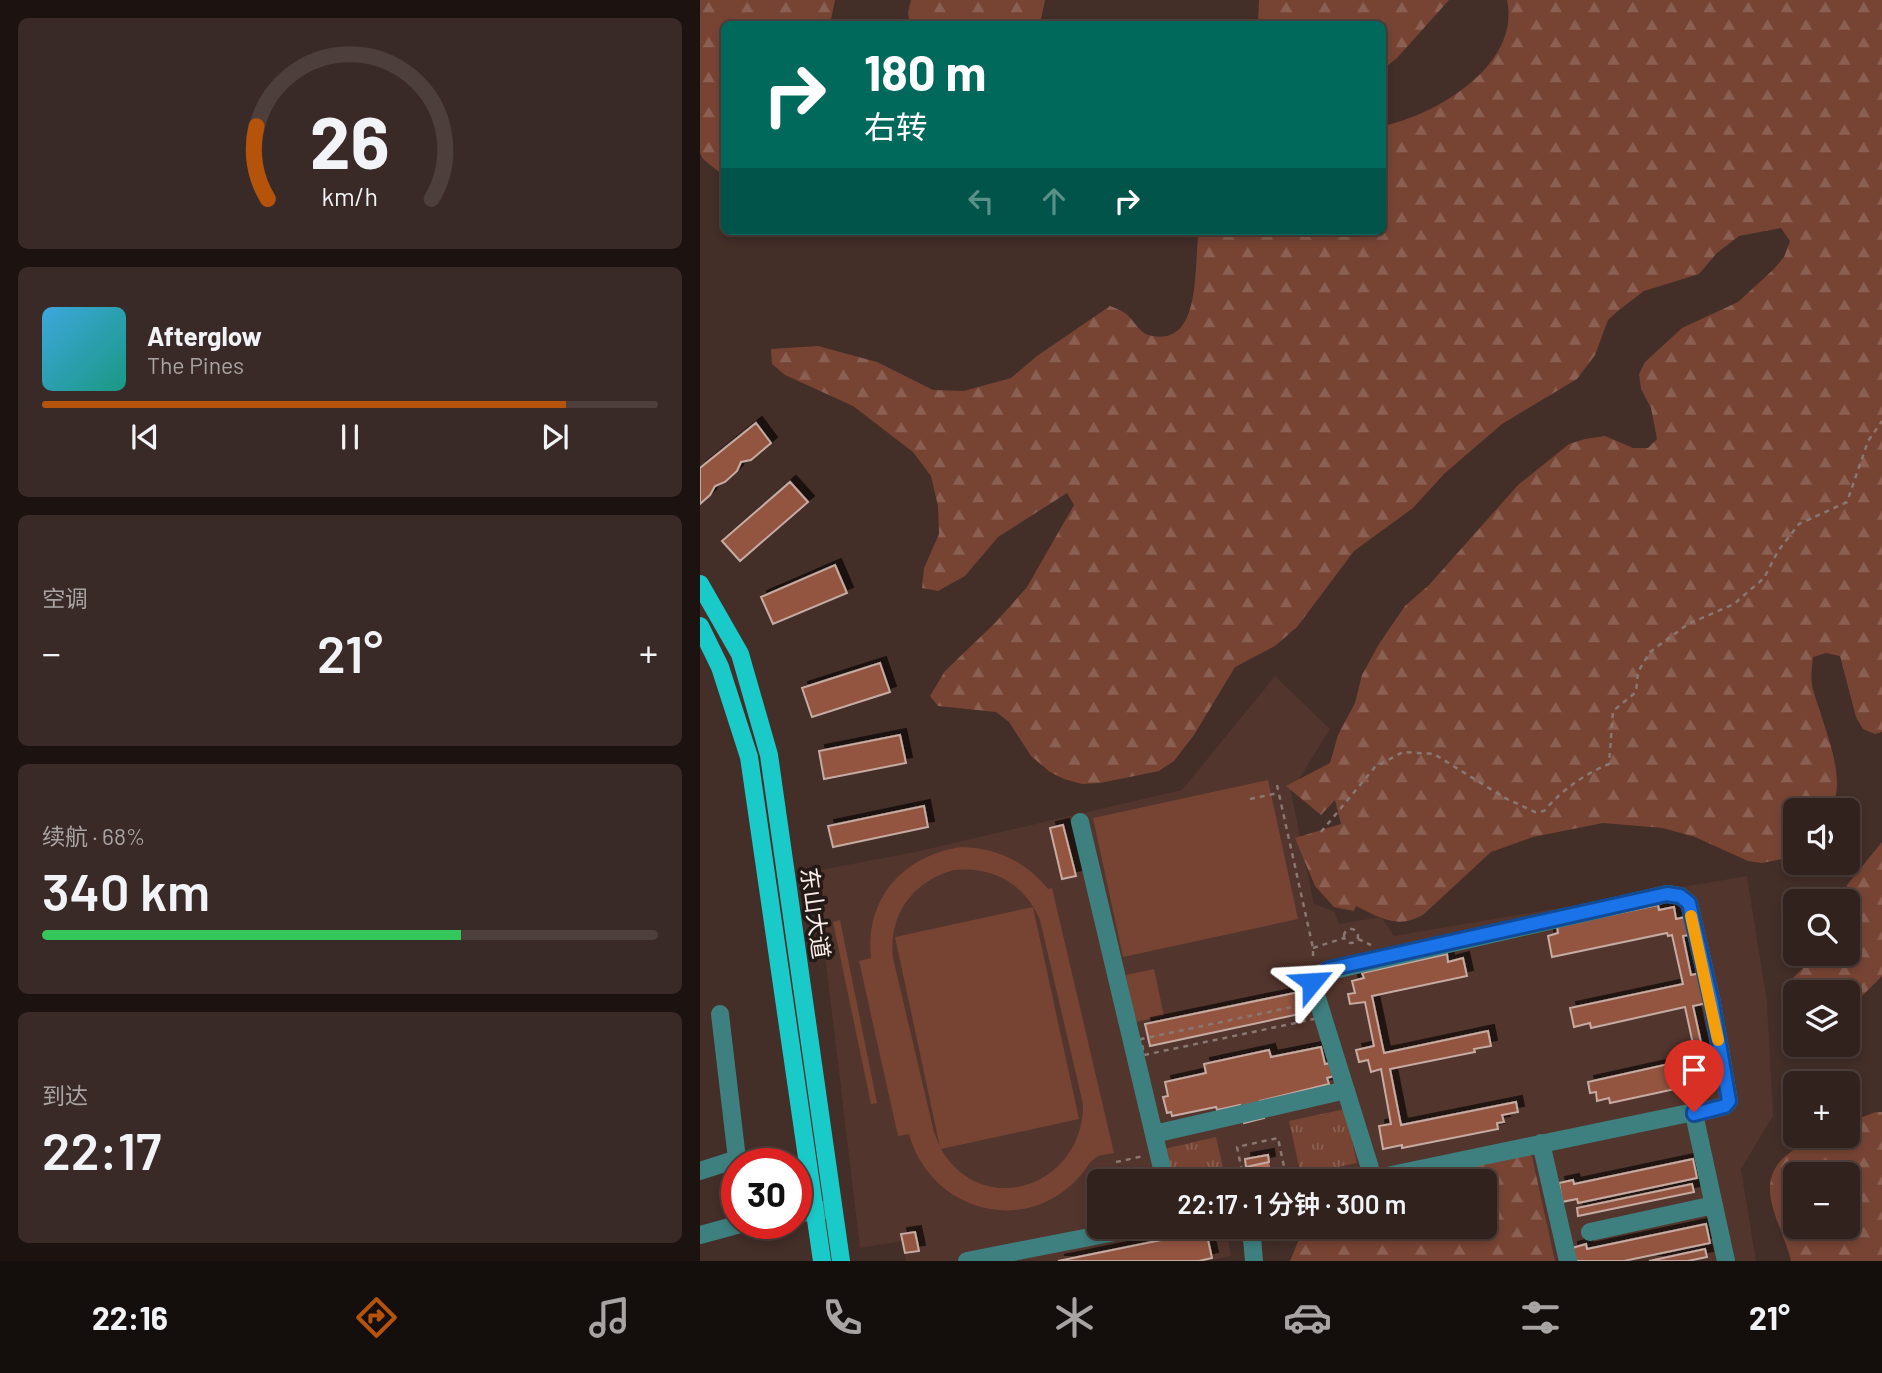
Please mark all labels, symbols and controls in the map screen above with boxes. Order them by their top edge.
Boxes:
text: 180 m [864,42,987,101]
icon: right [749,49,840,140]
text: 26 [310,97,390,185]
text: 右转 [864,107,928,145]
text: km/h [322,181,378,211]
icon: left [962,182,1000,220]
icon: ahead [1035,182,1073,220]
icon: right [1108,182,1146,220]
text: Afterglow [147,320,262,351]
text: The Pines [147,351,244,379]
icon: previous [126,418,164,456]
icon: pause [331,418,369,456]
icon: next [536,418,574,456]
text: 空调 [42,584,88,612]
text: 21° [317,621,383,683]
text: − [42,629,61,675]
text: + [639,629,658,675]
map controls [1783,798,1860,1239]
button: sound [1783,798,1860,875]
text: 续航 · 68% [42,822,145,850]
text: 340 km [42,859,210,921]
street label: 东山大道 [796,865,836,961]
button: search [1783,889,1860,966]
position arrow [1275,945,1349,1019]
button: layers [1783,980,1860,1057]
pin [1664,1040,1724,1112]
icon: arrive [1675,1051,1713,1089]
button: + [1783,1071,1860,1148]
text: 到达 [42,1081,88,1109]
text: 22:17 [42,1118,162,1180]
speed limit sign: 30 [721,1148,812,1239]
button: − [1783,1162,1860,1239]
text: 22:17 · 1 分钟 · 300 m [1178,1188,1406,1219]
icon: directions [352,1293,401,1342]
icon: music [585,1293,634,1342]
icon: phone [818,1293,867,1342]
icon: climate [1050,1293,1099,1342]
icon: car [1283,1293,1332,1342]
icon: filters [1516,1293,1565,1342]
text: 22:16 [92,1298,168,1336]
text: 21° [1749,1298,1790,1336]

